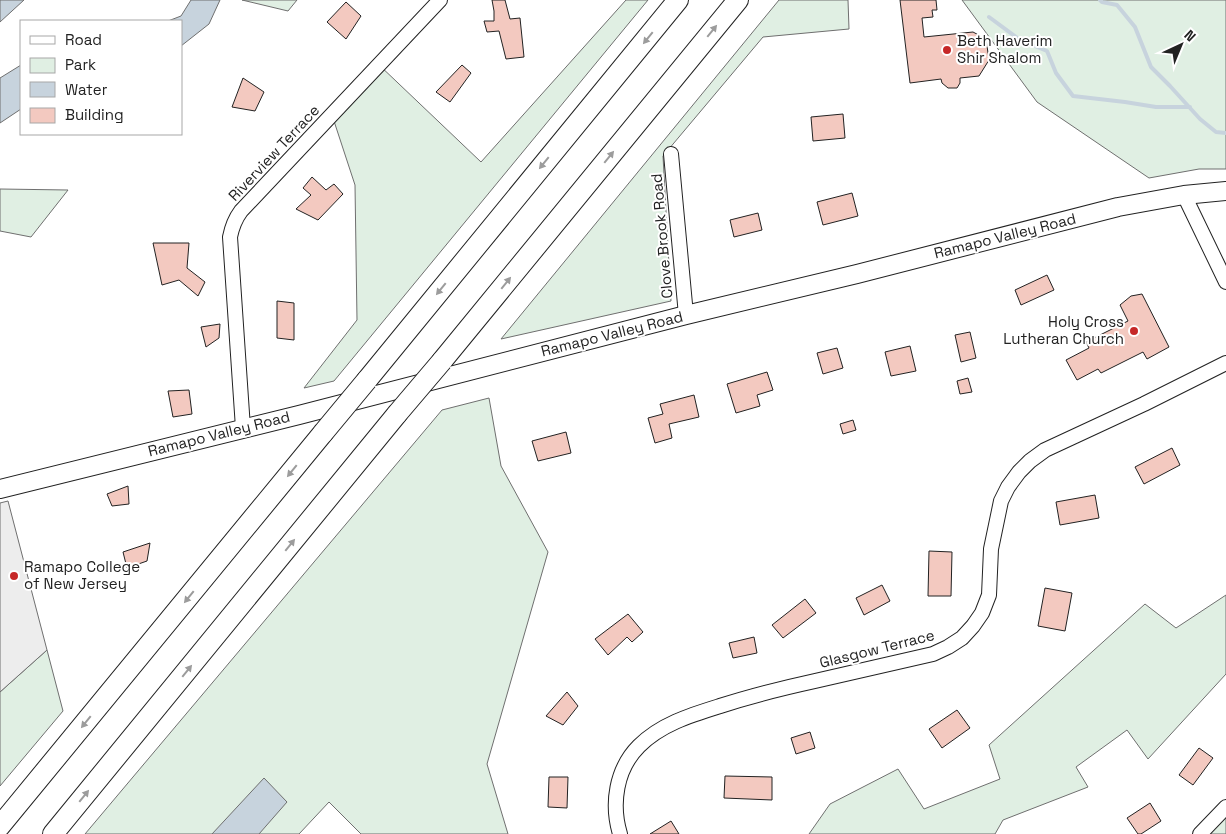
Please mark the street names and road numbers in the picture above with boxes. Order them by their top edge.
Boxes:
street label: Riverview Terrace [224,100,323,205]
street label: Clove Brook Road [647,173,676,299]
street label: Ramapo Valley Road [932,209,1078,262]
street label: Ramapo Valley Road [539,307,685,360]
street label: Ramapo Valley Road [146,407,292,460]
street label: Glasgow Terrace [817,625,936,672]

